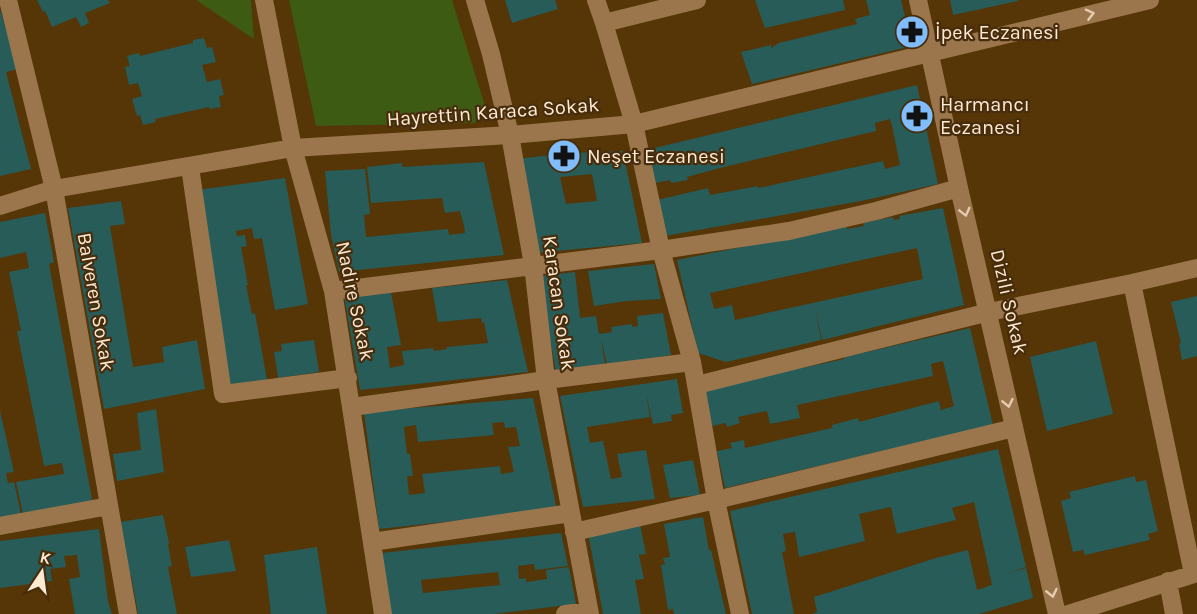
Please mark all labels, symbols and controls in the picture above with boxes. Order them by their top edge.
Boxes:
one-way arrow [1084,9,1094,22]
pharmacy icon: İpek Eczanesi [894,14,930,50]
place label: İpek Eczanesi [935,21,1059,44]
street label: Hayrettin Karaca Sokak [386,93,600,131]
place label: Harmancı Eczanesi [940,93,1030,139]
pharmacy icon: Harmancı Eczanesi [899,98,935,134]
pharmacy icon: Neşet Eczanesi [546,138,582,174]
place label: Neşet Eczanesi [587,145,725,168]
one-way arrow [957,207,970,217]
street label: Balveren Sokak [72,231,120,373]
street label: Karacan Sokak [538,234,580,372]
street label: Nadire Sokak [331,239,379,363]
street label: Dizili Sokak [986,247,1032,357]
one-way arrow [1001,397,1014,407]
north arrow [12,542,72,602]
text: K [38,547,53,568]
one-way arrow [1045,587,1058,597]

